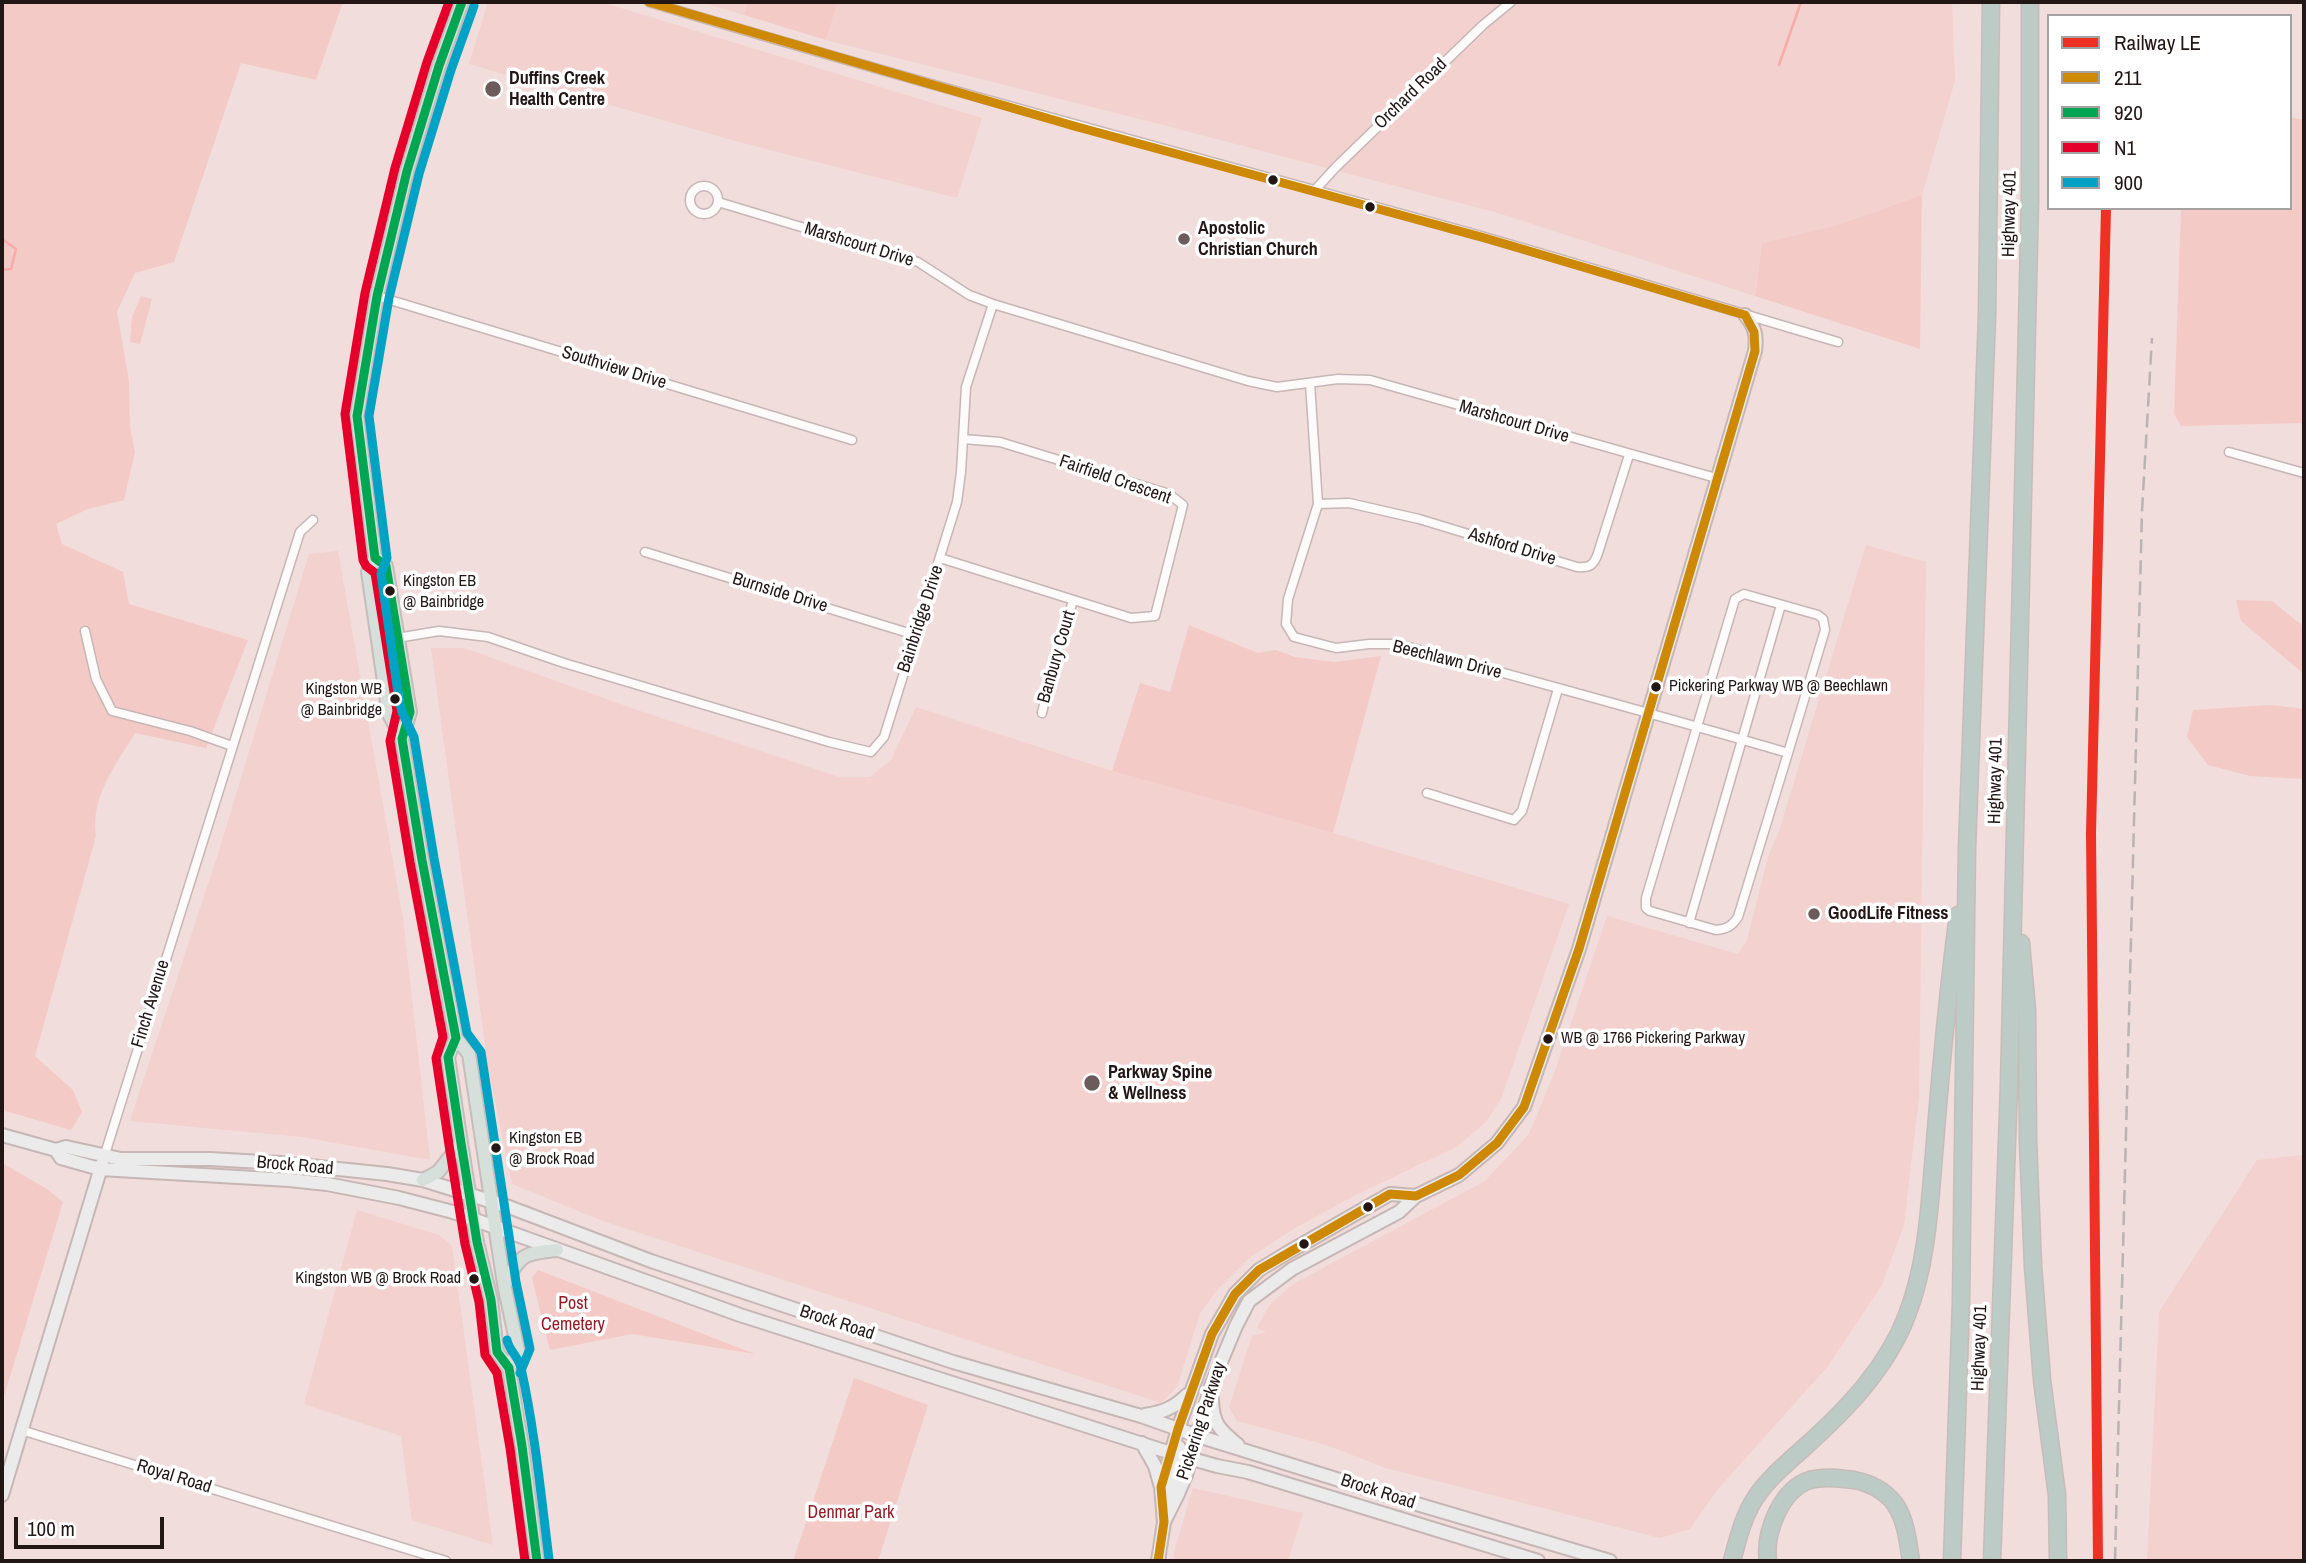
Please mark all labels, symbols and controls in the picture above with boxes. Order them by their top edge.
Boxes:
legend [2047,14,2292,210]
text: Railway LE [2114,28,2201,57]
street label: Orchard Road [1370,54,1452,134]
text: 211 [2114,63,2141,92]
place label: Duffins Creek Health Centre [509,68,605,110]
marker: Duffins Creek Health Centre [483,79,503,99]
text: 920 [2114,98,2143,127]
text: N1 [2114,133,2136,162]
text: 900 [2114,168,2143,197]
street label: Highway 401 [1998,171,2022,257]
unlabelled marker [1266,173,1280,187]
unlabelled marker [1363,200,1377,214]
street label: Marshcourt Drive [802,218,916,272]
place label: Apostolic Christian Church [1198,218,1318,260]
marker: Apostolic Christian Church [1176,231,1192,247]
street label: Southview Drive [559,342,669,394]
street label: Marshcourt Drive [1457,396,1571,448]
street label: Fairfield Crescent [1056,451,1174,509]
street label: Ashford Drive [1466,523,1558,571]
street label: Bainbridge Drive [893,563,949,675]
street label: Burnside Drive [730,568,830,618]
place label: Kingston EB @ Bainbridge [403,572,484,610]
marker: Kingston EB @ Bainbridge [383,584,397,598]
street label: Banbury Court [1034,608,1080,706]
street label: Beechlawn Drive [1390,636,1504,684]
place label: Pickering Parkway WB @ Beechlawn [1669,677,1888,697]
place label: Kingston WB @ Bainbridge [301,680,382,718]
marker: Pickering Parkway WB @ Beechlawn [1649,680,1663,694]
marker: Kingston WB @ Bainbridge [388,692,402,706]
street label: Highway 401 [1984,738,2008,824]
place label: GoodLife Fitness [1828,903,1949,925]
marker: GoodLife Fitness [1806,906,1822,922]
street label: Finch Avenue [127,957,175,1051]
place label: WB @ 1766 Pickering Parkway [1561,1029,1745,1049]
marker: WB @ 1766 Pickering Parkway [1541,1032,1555,1046]
place label: Parkway Spine & Wellness [1108,1062,1212,1104]
marker: Parkway Spine & Wellness [1082,1073,1102,1093]
place label: Kingston EB @ Brock Road [509,1129,595,1167]
marker: Kingston EB @ Brock Road [489,1141,503,1155]
street label: Brock Road [256,1152,334,1180]
unlabelled marker [1361,1200,1375,1214]
unlabelled marker [1297,1237,1311,1251]
place label: Kingston WB @ Brock Road [295,1269,461,1289]
marker: Kingston WB @ Brock Road [467,1272,481,1286]
park label: Post Cemetery [541,1293,605,1336]
street label: Brock Road [797,1301,877,1345]
street label: Highway 401 [1968,1305,1992,1391]
street label: Pickering Parkway [1173,1359,1231,1483]
street label: Royal Road [134,1455,214,1499]
street label: Brock Road [1338,1470,1418,1514]
park label: Denmar Park [808,1502,894,1524]
scale bar [18,1504,168,1548]
text: 100 m [27,1514,75,1543]

